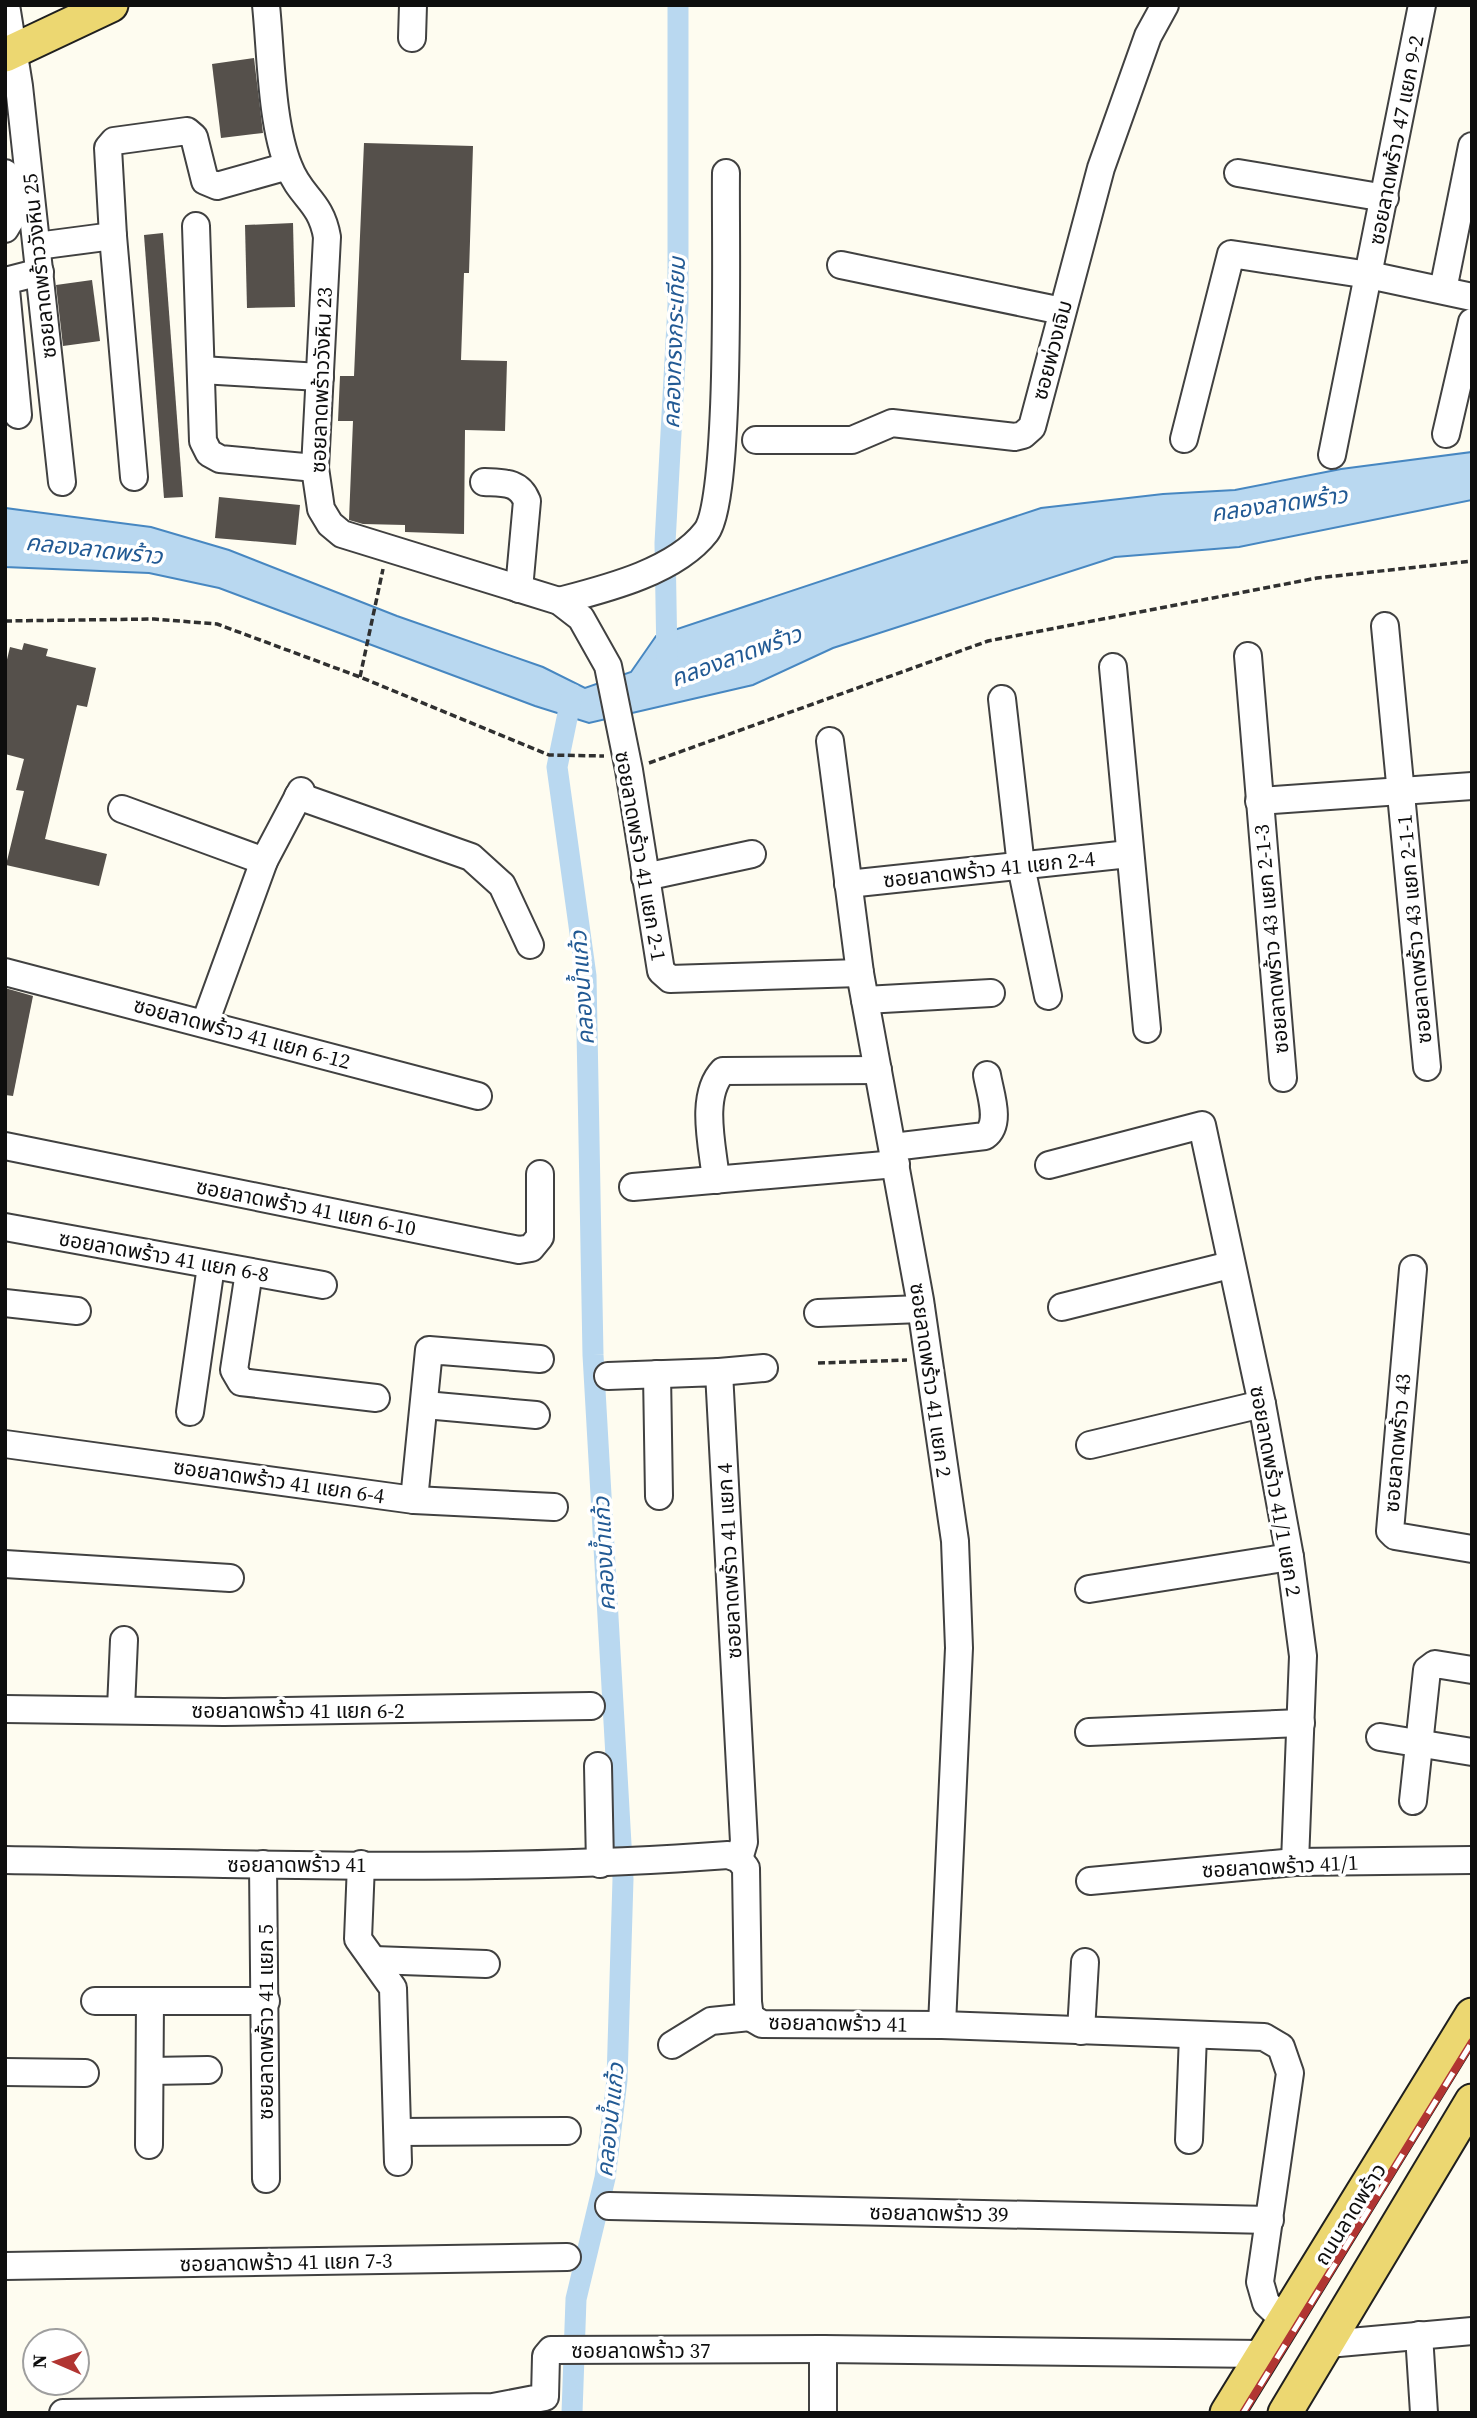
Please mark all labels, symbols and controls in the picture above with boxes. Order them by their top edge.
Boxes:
street label: ซอยลาดพร้าว 47 แยก 9-2 [1361,33,1431,247]
street label: ซอยลาดพร้าววังหิน 25 [15,172,63,360]
water label: คลองทรงกระเทียม [655,255,693,429]
street label: ซอยลาดพร้าววังหิน 23 [303,287,339,473]
street label: ซอยพ่วงเจิม [1025,297,1079,403]
water label: คลองลาดพร้าว [1209,479,1350,529]
water label: คลองลาดพร้าว [24,526,165,572]
water label: คลองลาดพร้าว [666,617,807,695]
street label: ซอยลาดพร้าว 41 แยก 2-1 [608,749,674,963]
street label: ซอยลาดพร้าว 43 แยก 2-1-1 [1390,813,1438,1045]
street label: ซอยลาดพร้าว 43 แยก 2-1-3 [1247,823,1295,1055]
street label: ซอยลาดพร้าว 41 แยก 2-4 [882,843,1097,895]
water label: คลองน้ำแก้ว [562,929,602,1046]
street label: ซอยลาดพร้าว 41 แยก 6-12 [130,990,354,1076]
street label: ซอยลาดพร้าว 41 แยก 6-10 [194,1171,418,1243]
street label: ซอยลาดพร้าว 41 แยก 6-8 [57,1223,271,1289]
street label: ซอยลาดพร้าว 41 แยก 2 [903,1281,959,1479]
street label: ซอยลาดพร้าว 43 [1376,1372,1418,1514]
street label: ซอยลาดพร้าว 41/1 แยก 2 [1243,1383,1309,1599]
street label: ซอยลาดพร้าว 41 แยก 6-4 [172,1452,387,1510]
street label: ซอยลาดพร้าว 41 แยก 4 [709,1462,749,1660]
water label: คลองน้ำแก้ว [585,1495,623,1612]
street label: ซอยลาดพร้าว 41 แยก 6-2 [192,1696,404,1725]
street label: ซอยลาดพร้าว 41/1 [1201,1847,1359,1885]
street label: ซอยลาดพร้าว 41 [227,1850,367,1879]
street label: ซอยลาดพร้าว 41 แยก 5 [251,1924,280,2120]
street label: ซอยลาดพร้าว 41 [768,2007,908,2039]
water label: คลองน้ำแก้ว [588,2061,632,2179]
street label: ถนนลาดพร้าว [1307,2157,1393,2271]
street label: ซอยลาดพร้าว 39 [869,2197,1009,2229]
street label: ซอยลาดพร้าว 41 แยก 7-3 [179,2246,393,2278]
north arrow [21,2327,91,2397]
street label: ซอยลาดพร้าว 37 [571,2336,711,2365]
text: N [26,2354,52,2369]

